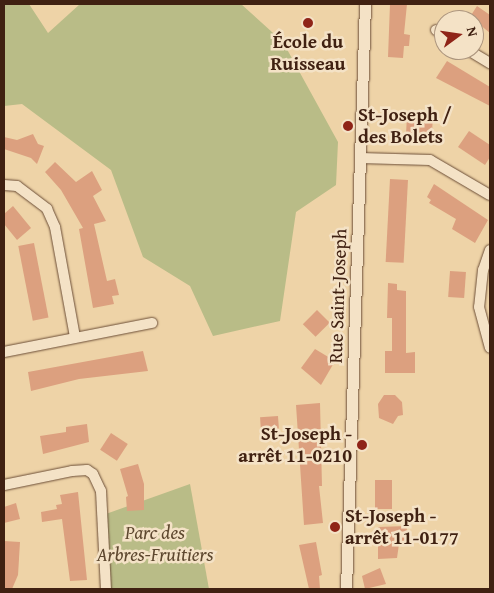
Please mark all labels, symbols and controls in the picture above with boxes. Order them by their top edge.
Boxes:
north arrow [434,10,484,60]
marker: École du Ruisseau [302,17,314,29]
text: N [462,25,483,39]
place label: École du Ruisseau [271,31,345,75]
place label: St-Joseph / des Bolets [358,104,451,148]
marker: St-Joseph / des Bolets [342,120,354,132]
street label: Rue Saint-Joseph [324,228,352,364]
place label: St-Joseph - arrêt 11-0210 [238,423,352,467]
marker: St-Joseph - arrêt 11-0210 [356,439,368,451]
place label: St-Joseph - arrêt 11-0177 [345,505,459,549]
marker: St-Joseph - arrêt 11-0177 [329,521,341,533]
park label: Parc des Arbres-Fruitiers [97,522,213,566]

